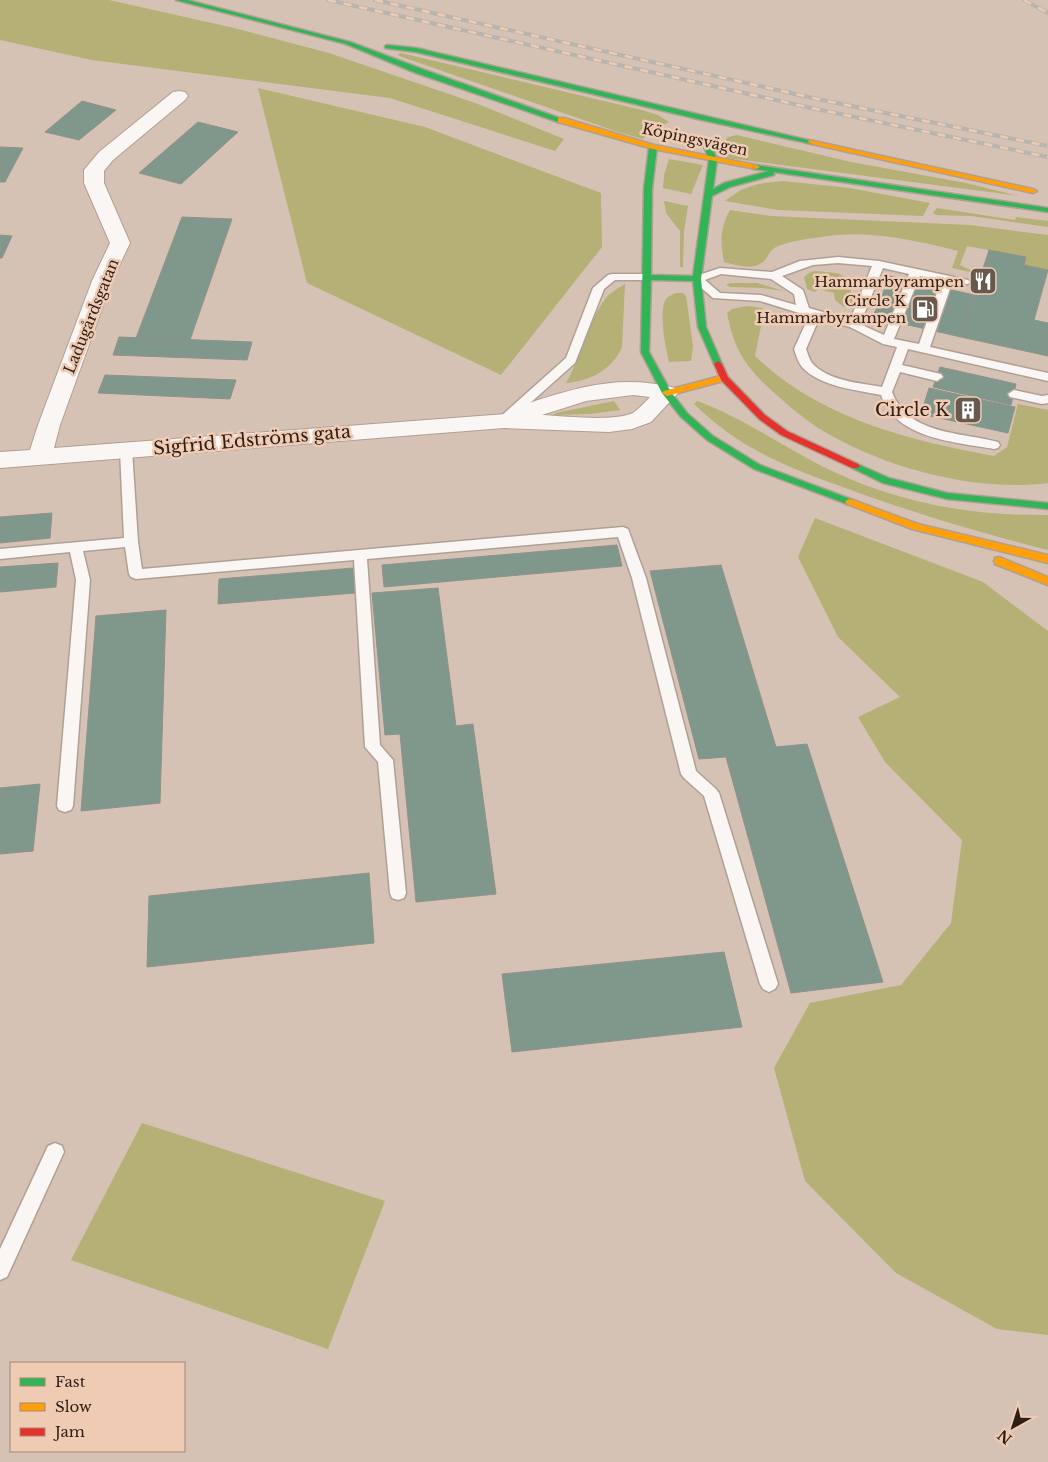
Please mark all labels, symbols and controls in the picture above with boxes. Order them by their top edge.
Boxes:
street label: Köpingsvägen [640,119,750,159]
street label: Ladugårdsgatan [59,256,123,376]
restaurant icon: Hammarbyrampen [968,266,998,296]
place label: Hammarbyrampen [814,272,964,291]
place label: Circle K Hammarbyrampen [756,291,906,327]
fuel station icon: Circle K Hammarbyrampen [910,294,940,324]
building icon: Circle K [953,395,983,425]
place label: Circle K [875,399,950,421]
street label: Sigfrid Edströms gata [152,420,352,460]
legend [10,1362,185,1452]
text: Fast [55,1372,86,1391]
text: Slow [55,1397,92,1416]
north arrow [988,1402,1038,1452]
text: Jam [53,1422,85,1441]
text: N [994,1426,1016,1448]

